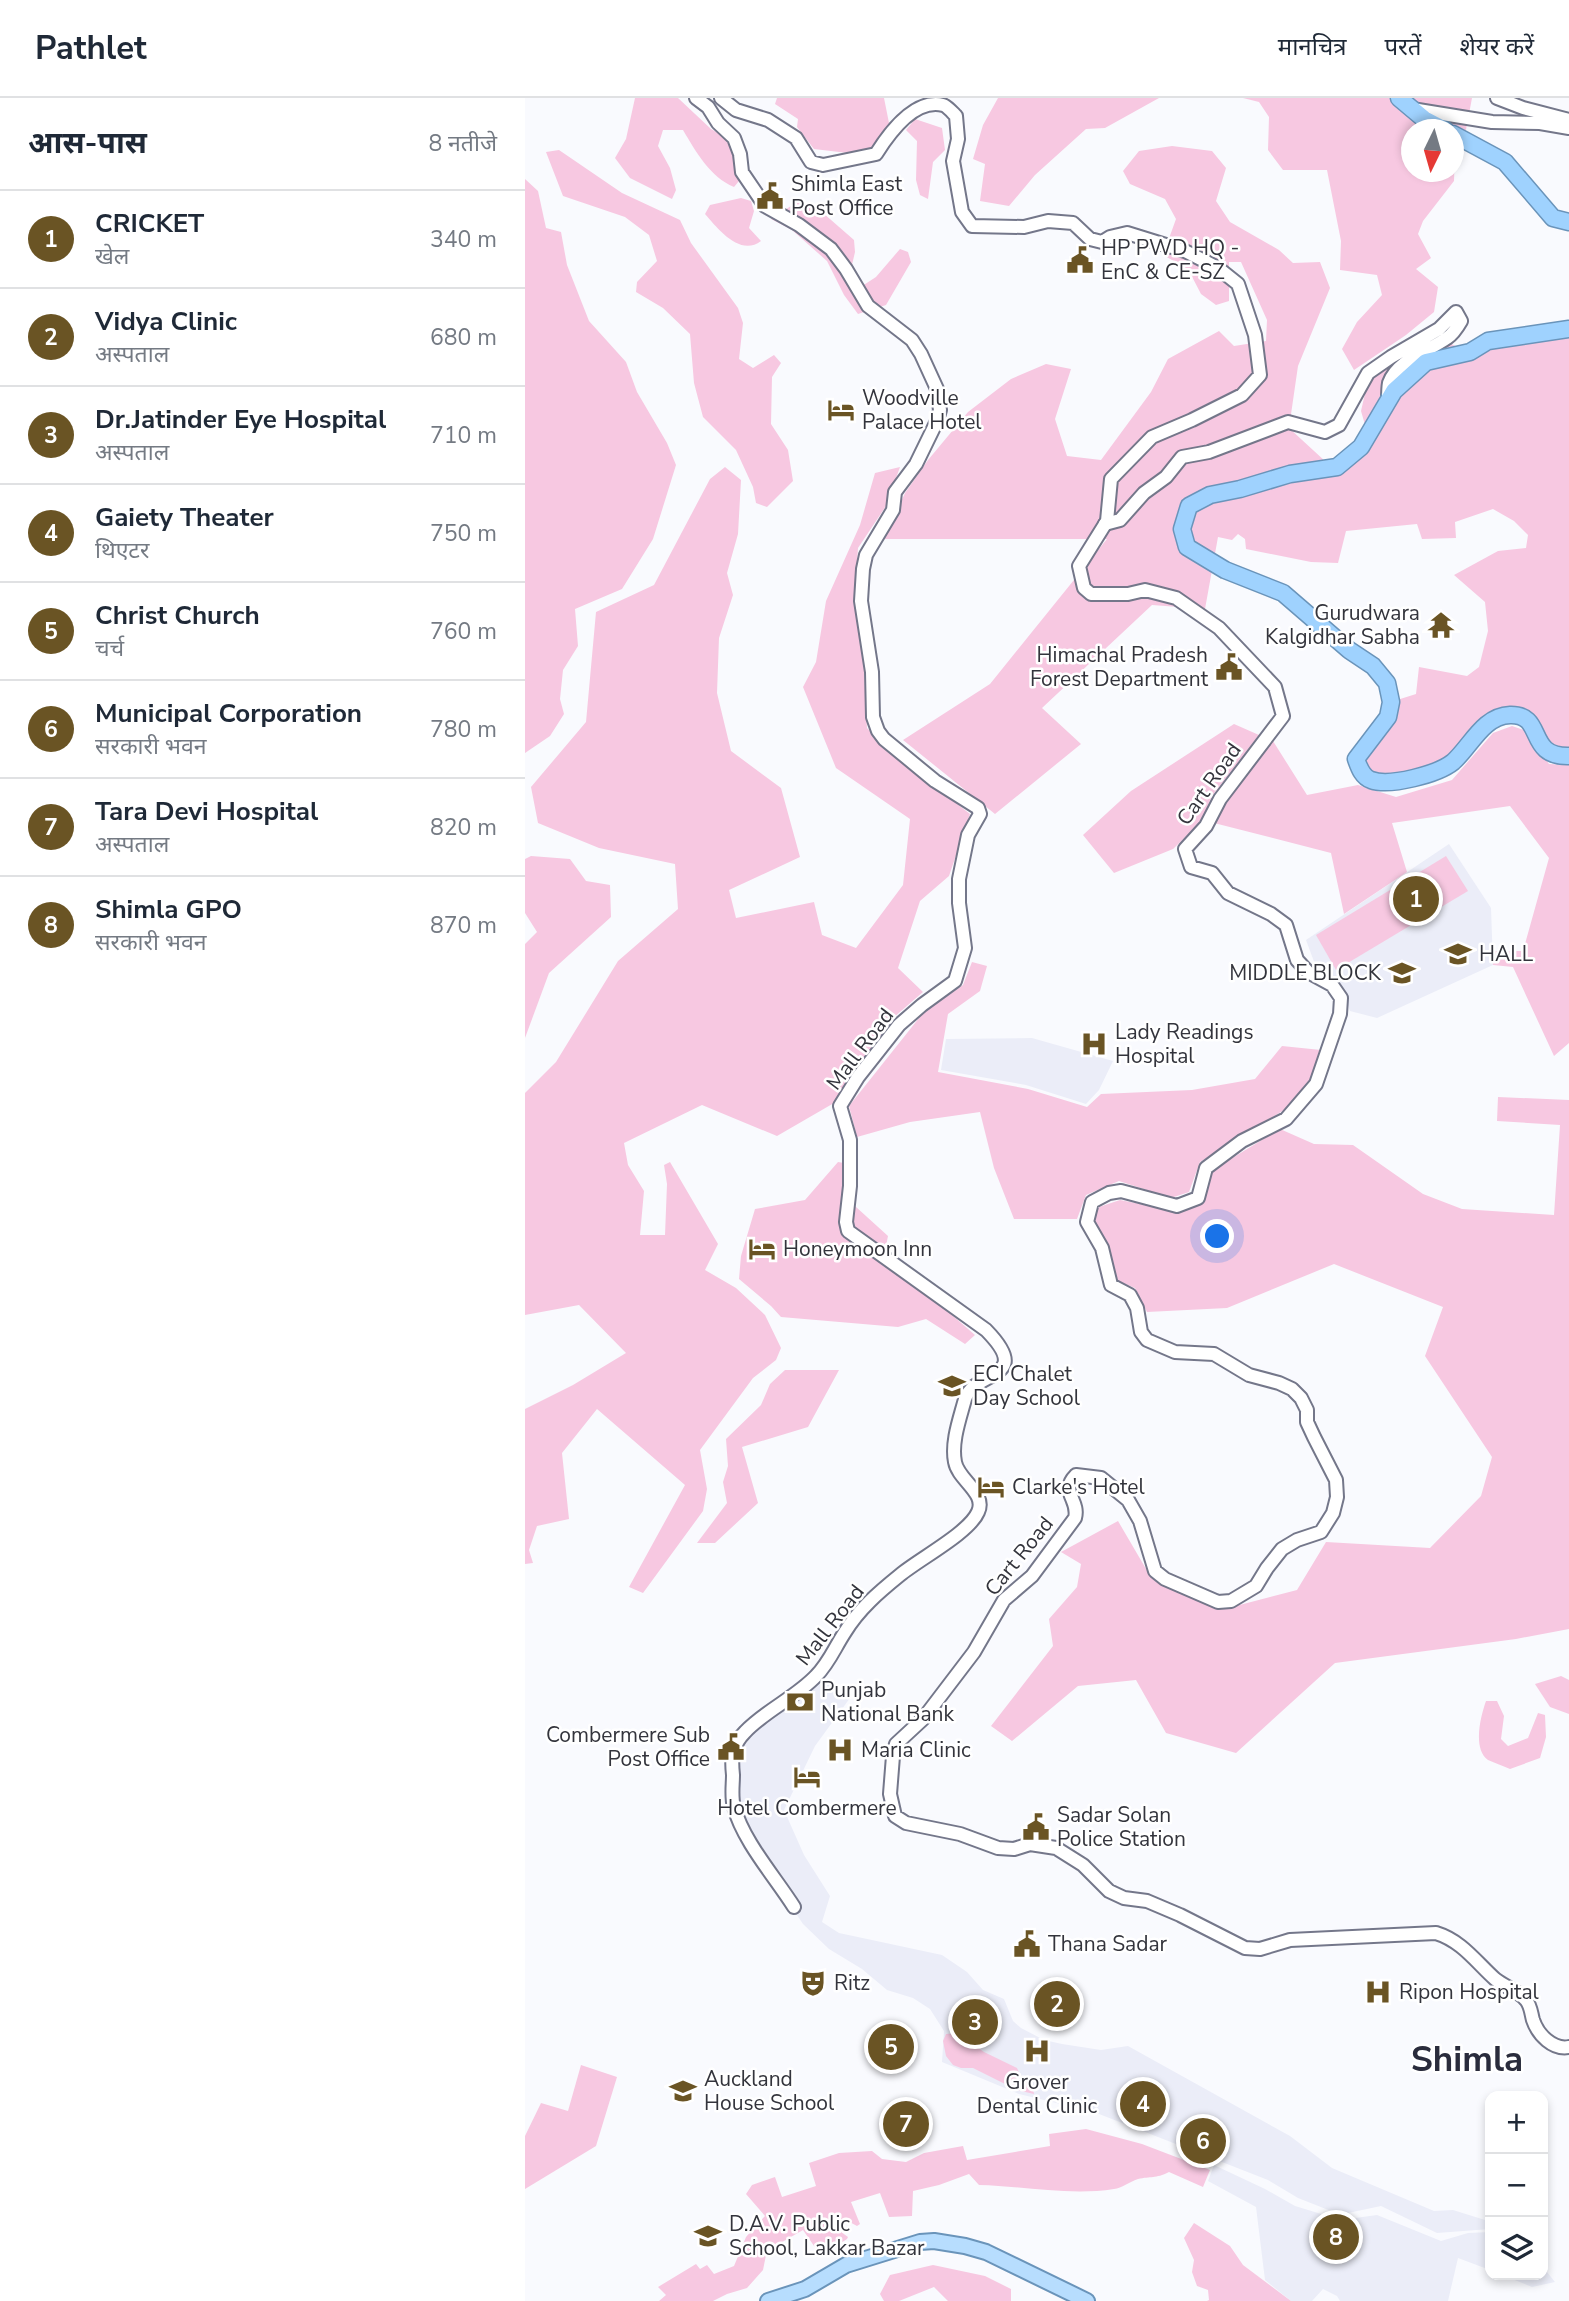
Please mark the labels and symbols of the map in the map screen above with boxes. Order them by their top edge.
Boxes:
north arrow [1401,119,1464,182]
place label: Shimla East Post Office [791,170,903,222]
public building icon: Shimla East Post Office [755,181,785,211]
place label: HP PWD HQ - EnC & CE-SZ [1101,234,1239,286]
public building icon: HP PWD HQ - EnC & CE-SZ [1065,245,1095,275]
place label: Woodville Palace Hotel [862,384,982,436]
hotel icon: Woodville Palace Hotel [826,395,856,425]
place label: Gurudwara Kalgidhar Sabha [1265,599,1420,651]
temple icon: Gurudwara Kalgidhar Sabha [1426,610,1456,640]
place label: Himachal Pradesh Forest Department [1030,641,1209,693]
public building icon: Himachal Pradesh Forest Department [1214,652,1244,682]
street label: Cart Road [1170,737,1248,831]
pin: 1 [1393,873,1439,925]
school or university icon: HALL [1443,939,1473,969]
place label: HALL [1479,940,1534,968]
school or university icon: MIDDLE BLOCK [1387,958,1417,988]
place label: MIDDLE BLOCK [1229,959,1382,987]
street label: Mall Road [820,1002,900,1096]
place label: Lady Readings Hospital [1115,1018,1254,1070]
hospital icon: Lady Readings Hospital [1079,1029,1109,1059]
your location [1200,1219,1234,1253]
hotel icon: Honeymoon Inn [747,1234,777,1264]
place label: Honeymoon Inn [783,1235,932,1263]
place label: ECI Chalet Day School [973,1360,1081,1412]
school or university icon: ECI Chalet Day School [937,1371,967,1401]
hotel icon: Clarke's Hotel [976,1472,1006,1502]
place label: Clarke's Hotel [1012,1473,1146,1501]
street label: Cart Road [978,1510,1060,1602]
street label: Mall Road [789,1579,871,1671]
place label: Punjab National Bank [821,1676,954,1728]
bank icon: Punjab National Bank [785,1687,815,1717]
place label: Combermere Sub Post Office [546,1721,710,1773]
public building icon: Combermere Sub Post Office [716,1732,746,1762]
hospital icon: Maria Clinic [825,1735,855,1765]
place label: Maria Clinic [861,1736,971,1764]
hotel icon: Hotel Combermere [792,1762,822,1792]
place label: Hotel Combermere [717,1794,897,1822]
place label: Sadar Solan Police Station [1057,1801,1186,1853]
public building icon: Sadar Solan Police Station [1021,1812,1051,1842]
public building icon: Thana Sadar [1012,1929,1042,1959]
place label: Thana Sadar [1048,1930,1168,1958]
theatre icon: Ritz [798,1968,828,1998]
place label: Ritz [834,1969,870,1997]
hospital icon: Ripon Hospital [1363,1977,1393,2007]
pin: 2 [1034,1978,1080,2030]
place label: Ripon Hospital [1399,1978,1540,2006]
pin: 3 [952,1996,998,2048]
pin: 5 [868,2021,914,2073]
hospital icon: Grover Dental Clinic [1022,2036,1052,2066]
district label: Shimla [1411,2036,1523,2083]
place label: Auckland House School [704,2065,835,2117]
place label: Grover Dental Clinic [977,2068,1098,2120]
school or university icon: Auckland House School [668,2076,698,2106]
pin: 4 [1120,2078,1166,2130]
pin: 7 [883,2098,929,2150]
pin: 6 [1180,2115,1226,2167]
place label: D.A.V. Public School, Lakkar Bazar [729,2210,925,2262]
pin: 8 [1313,2211,1359,2263]
school or university icon: D.A.V. Public School, Lakkar Bazar [693,2221,723,2251]

